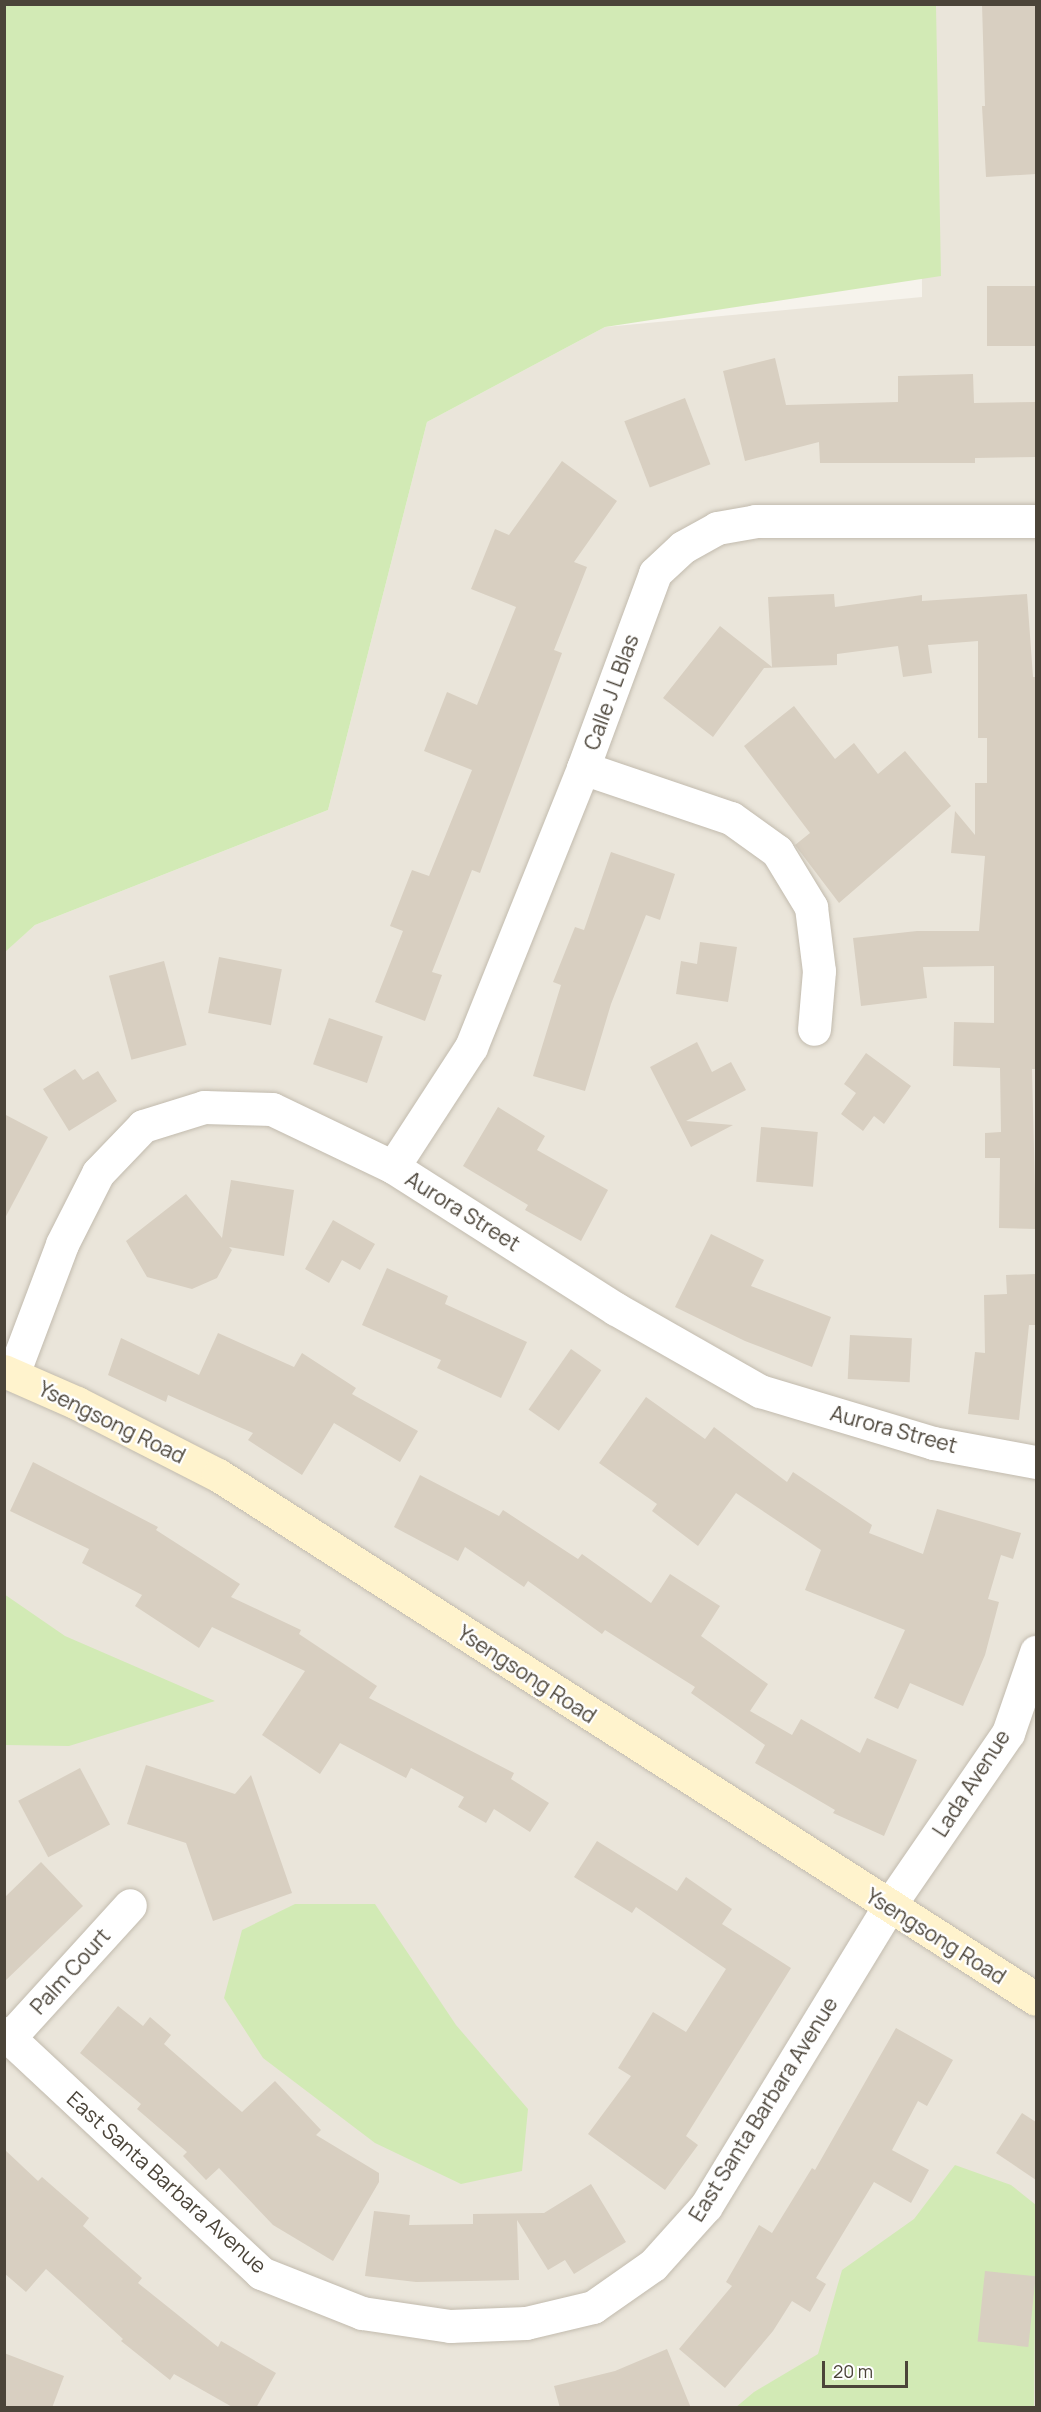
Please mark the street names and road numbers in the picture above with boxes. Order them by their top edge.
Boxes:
street label: Calle J L Blas [578,630,644,754]
street label: Aurora Street [401,1166,525,1256]
street label: Ysengsong Road [34,1376,190,1468]
street label: Aurora Street [828,1400,960,1458]
street label: Ysengsong Road [453,1620,601,1728]
street label: Lada Avenue [927,1725,1015,1841]
street label: Ysengsong Road [861,1883,1011,1989]
street label: Palm Court [25,1923,115,2019]
street label: East Santa Barbara Avenue [683,1992,843,2226]
street label: East Santa Barbara Avenue [62,2086,272,2278]

